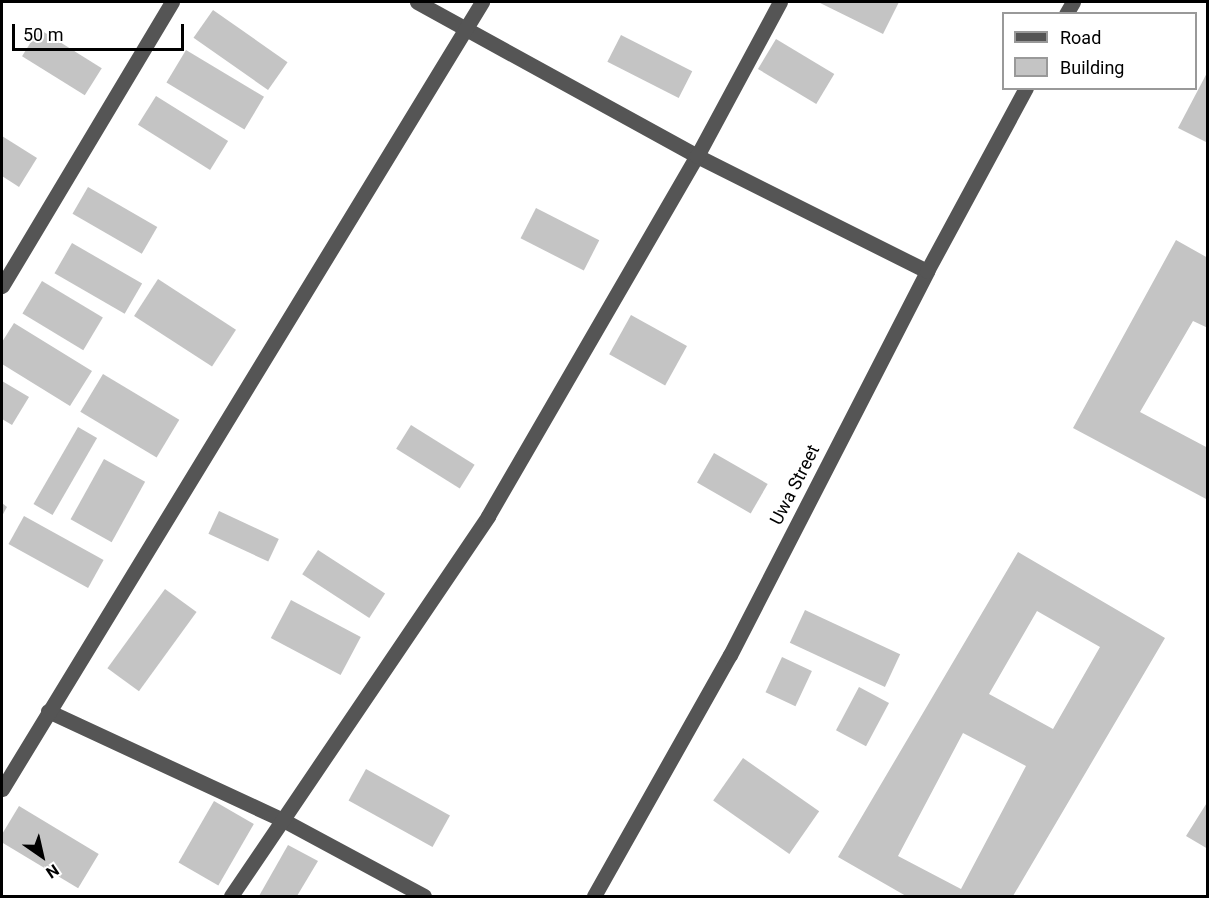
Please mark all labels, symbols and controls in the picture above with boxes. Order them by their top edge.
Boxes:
scale bar [15,12,188,50]
legend [1002,12,1197,90]
text: 50 m [23,24,63,45]
text: Road [1060,27,1101,48]
text: Building [1060,57,1124,78]
street label: Uwa Street [766,441,824,529]
north arrow [12,826,72,886]
text: N [42,860,62,882]

